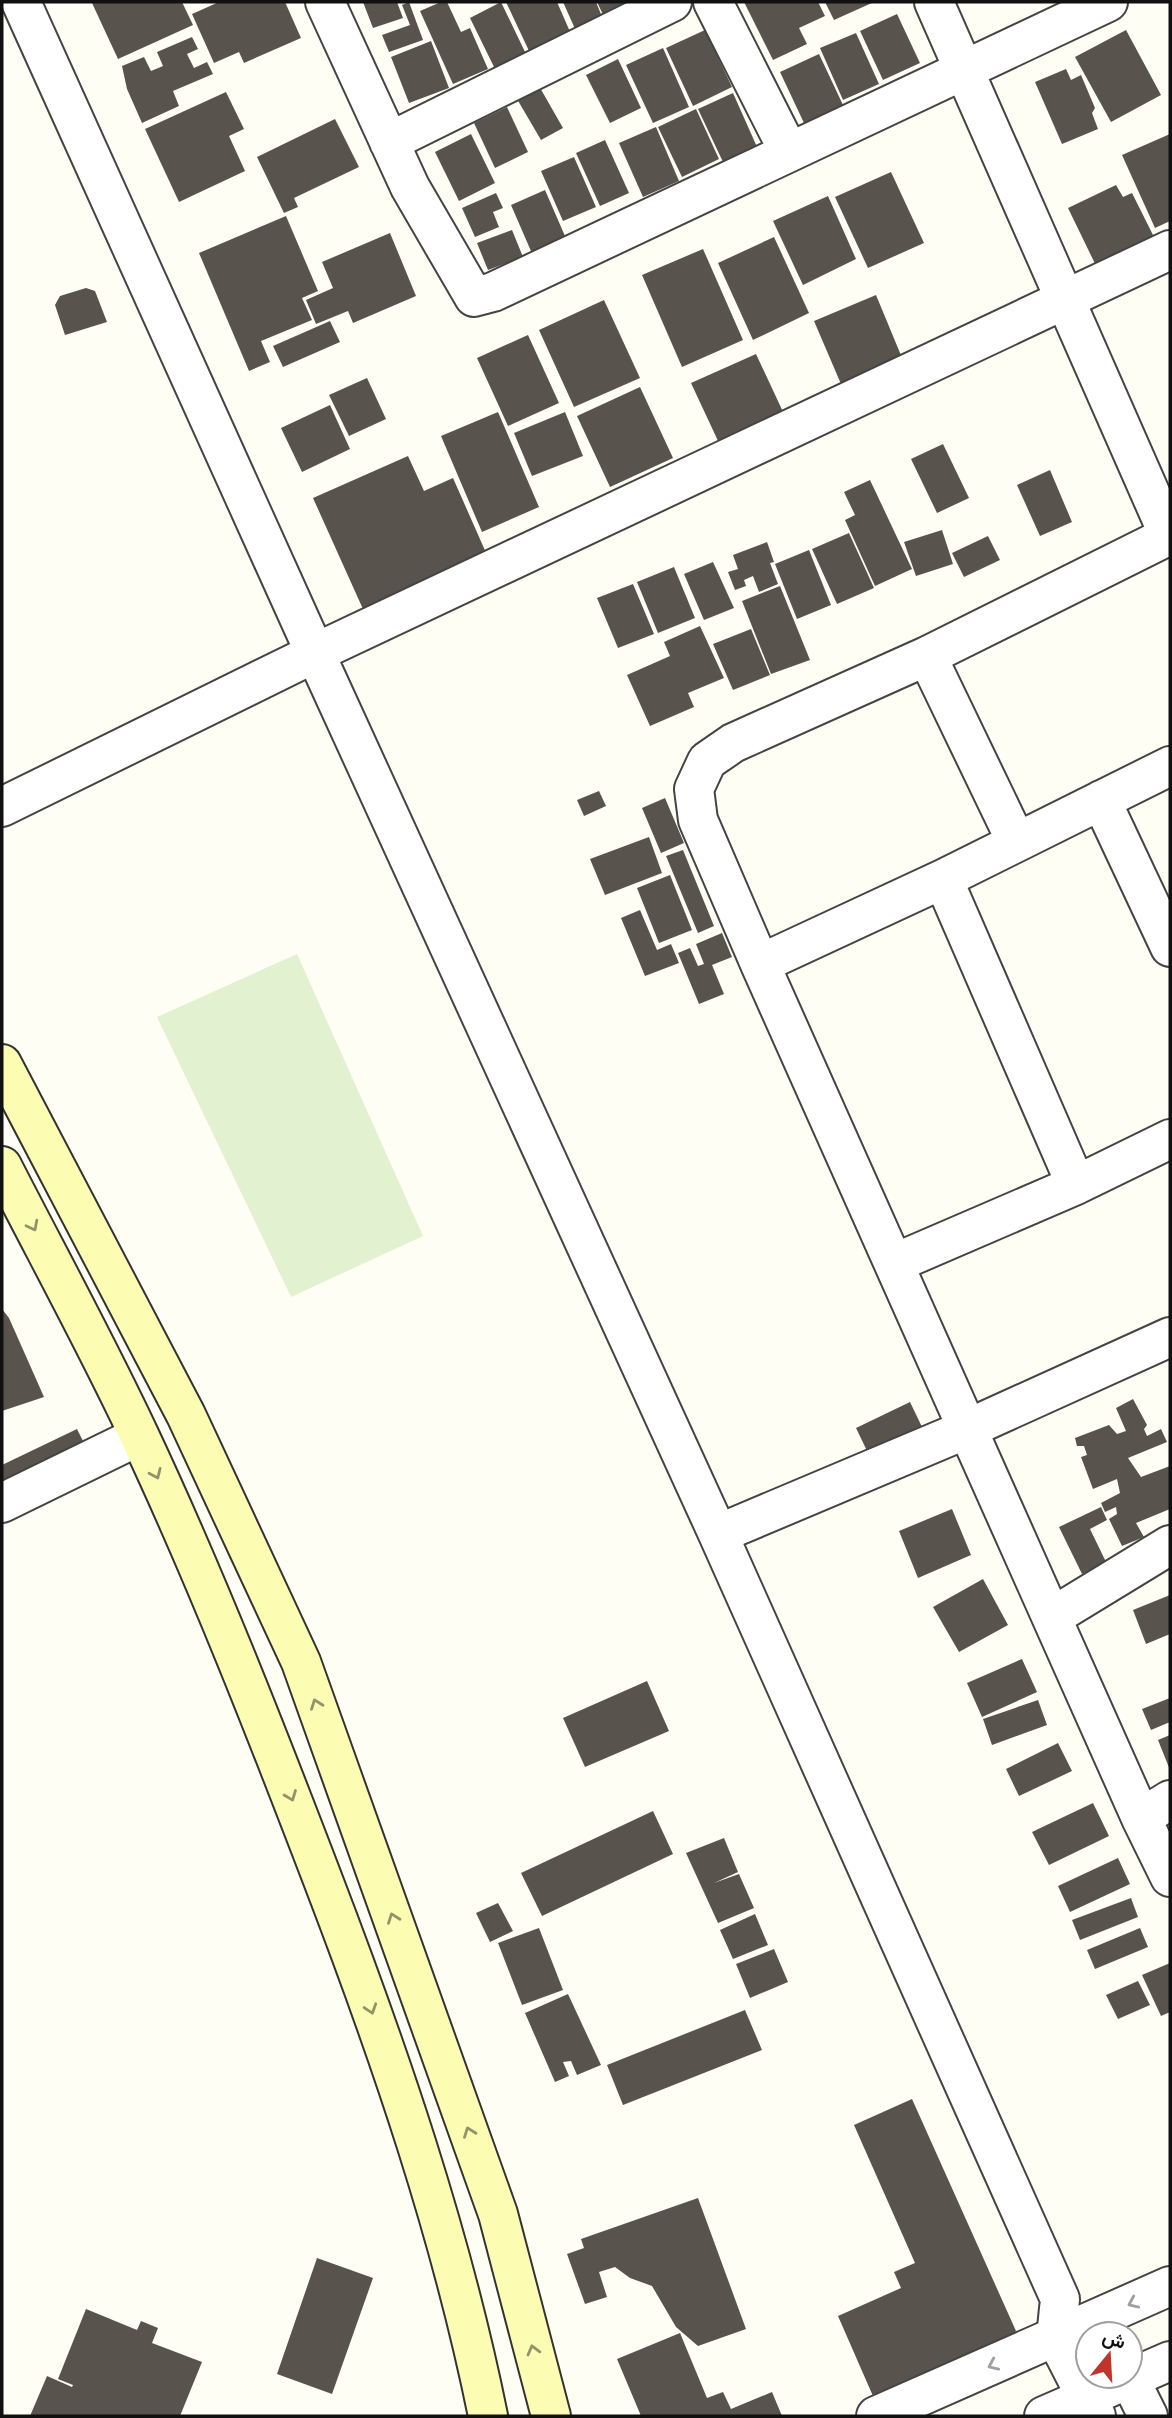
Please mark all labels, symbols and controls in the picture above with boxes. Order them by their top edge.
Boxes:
one-way arrow [24,1219,38,1231]
one-way arrow [148,1466,162,1479]
one-way arrow [310,1698,324,1710]
one-way arrow [283,1790,297,1802]
one-way arrow [387,1912,401,1924]
one-way arrow [363,2003,377,2015]
one-way arrow [463,2127,477,2139]
one-way arrow [1128,2295,1140,2309]
north arrow [1074,2320,1144,2390]
text: ش [1099,2321,1130,2355]
one-way arrow [527,2344,542,2356]
one-way arrow [988,2357,1001,2371]

